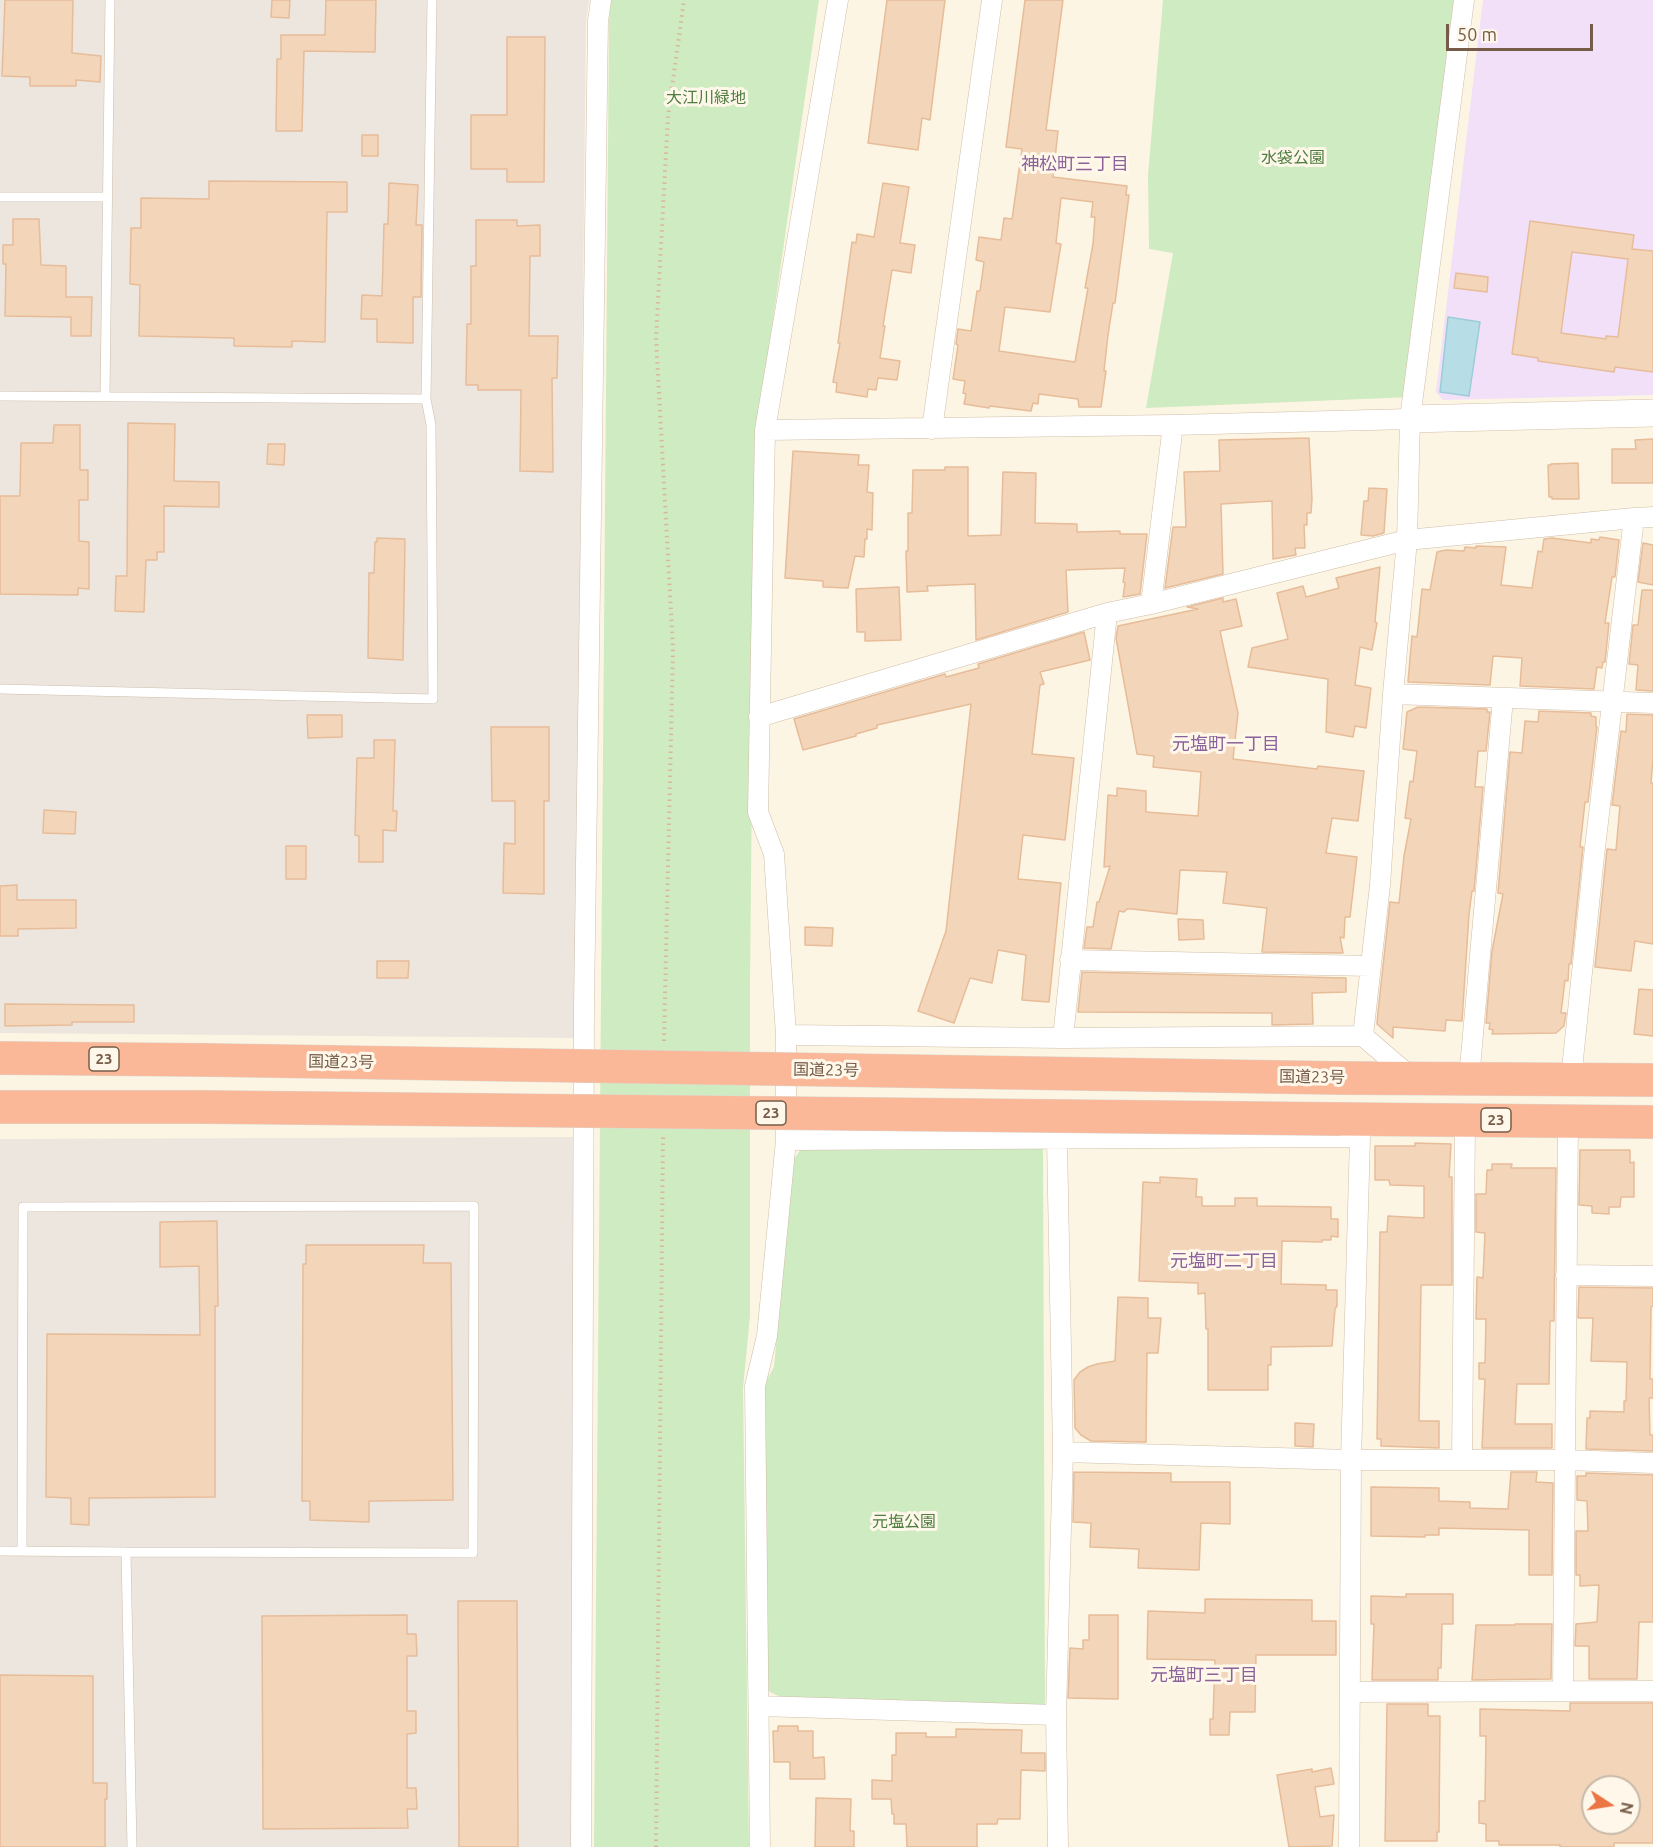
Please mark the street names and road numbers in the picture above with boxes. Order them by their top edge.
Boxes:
road number: 23 [89,1047,119,1071]
street label: 国道23号 [308,1052,374,1072]
street label: 国道23号 [793,1060,859,1080]
street label: 国道23号 [1279,1067,1345,1087]
road number: 23 [756,1101,786,1125]
road number: 23 [1481,1108,1511,1132]

